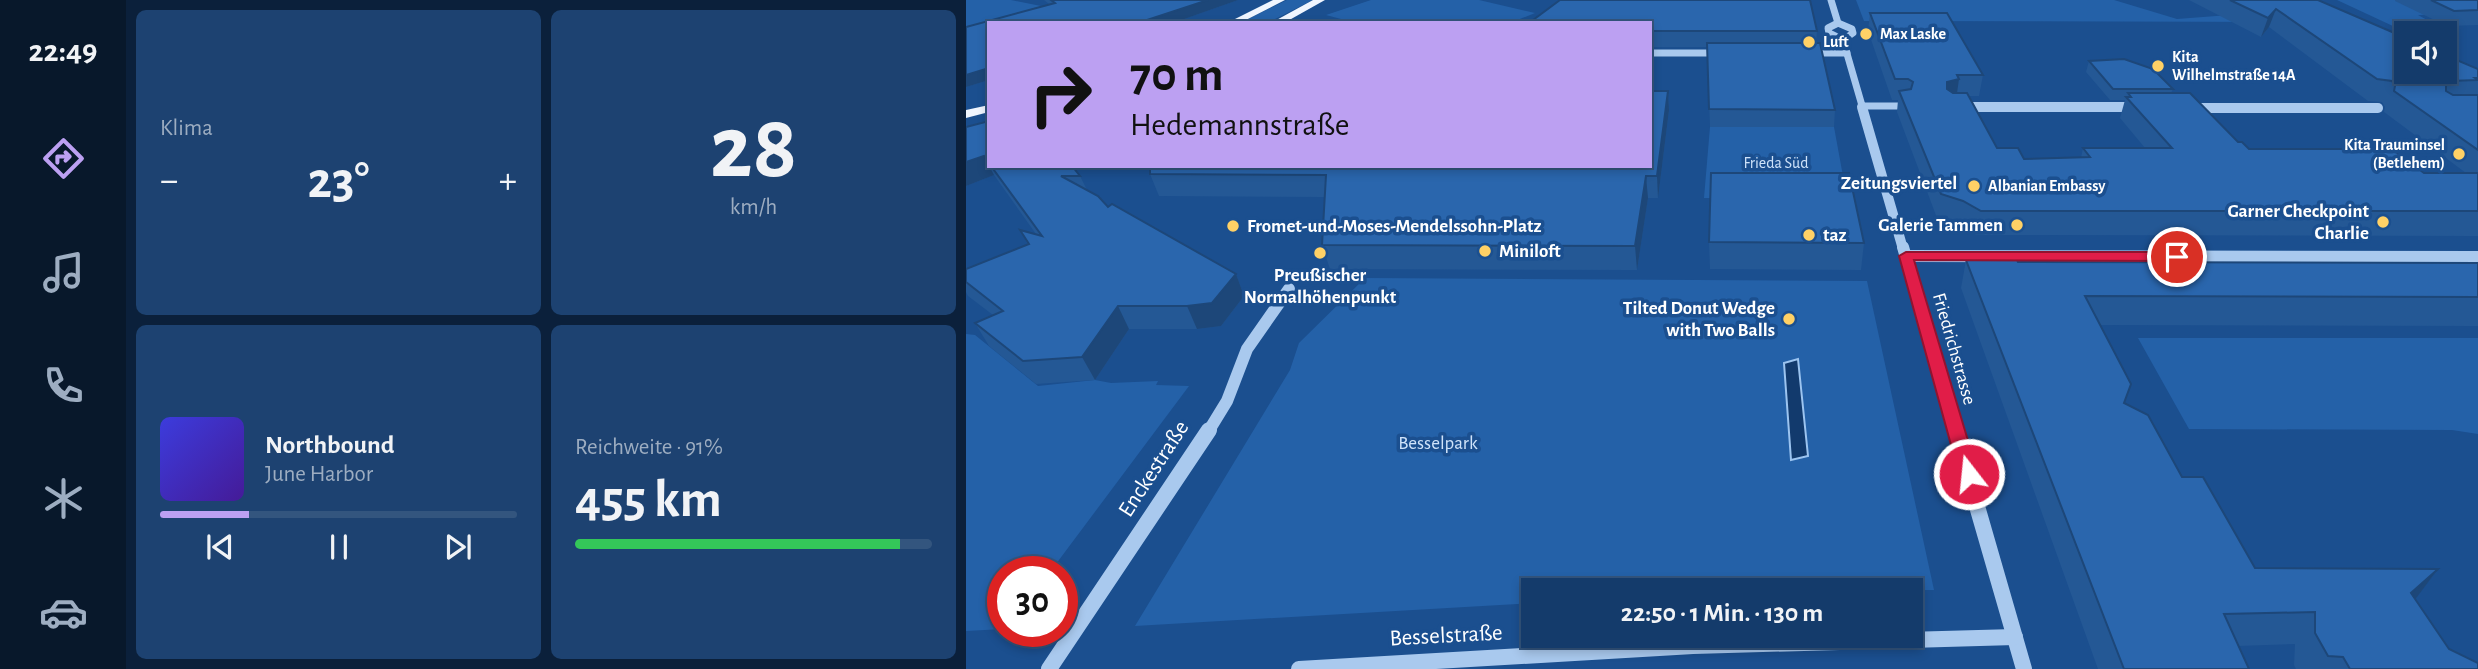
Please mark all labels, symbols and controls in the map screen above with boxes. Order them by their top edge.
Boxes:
map controls [2394,21,2457,84]
button: sound [2394,21,2457,84]
marker: Max Laske [1858,26,1874,42]
place label: Max Laske [1880,26,1947,42]
marker: Luft [1801,34,1817,50]
place label: Luft [1823,34,1849,50]
text: 22:49 [28,35,98,67]
icon: right [1015,49,1106,140]
place label: Kita Wilhelmstraße 14A [2172,49,2296,83]
text: 70 m [1130,51,1224,100]
marker: Kita Wilhelmstraße 14A [2150,58,2166,74]
text: 28 [710,103,797,194]
text: Hedemannstraße [1130,109,1349,141]
text: Klima [160,117,213,140]
icon: directions [39,134,88,183]
place label: Kita Trauminsel (Betlehem) [2344,137,2445,171]
marker: Kita Trauminsel (Betlehem) [2451,146,2467,162]
text: 23° [307,155,370,207]
park label: Frieda Süd [1743,155,1809,171]
text: − [160,162,178,200]
text: + [499,162,517,200]
district label: Zeitungsviertel [1841,174,1957,193]
marker: Albanian Embassy [1966,178,1982,194]
place label: Albanian Embassy [1988,178,2106,195]
text: km/h [730,196,777,219]
place label: Garner Checkpoint Charlie [2227,202,2370,243]
marker: Garner Checkpoint Charlie [2375,214,2391,230]
place label: Galerie Tammen [1878,216,2003,235]
place label: Fromet-und-Moses-Mendelssohn-Platz [1247,217,1542,236]
marker: Galerie Tammen [2009,217,2025,233]
marker: Fromet-und-Moses-Mendelssohn-Platz [1225,218,1241,234]
place label: taz [1823,226,1847,245]
marker: taz [1801,227,1817,243]
pin [2147,227,2207,287]
icon: arrive [2158,238,2196,276]
place label: Miniloft [1499,242,1561,261]
marker: Miniloft [1477,243,1493,259]
marker: Preußischer Normalhöhenpunkt [1312,245,1328,261]
icon: music [39,248,88,297]
place label: Preußischer Normalhöhenpunkt [1244,266,1397,307]
street label: Friedrichstrasse [1929,291,1979,407]
place label: Tilted Donut Wedge with Two Balls [1623,299,1775,340]
marker: Tilted Donut Wedge with Two Balls [1781,311,1797,327]
icon: phone [39,361,88,410]
street label: Enckestraße [1115,417,1193,521]
text: Northbound [265,432,394,458]
park label: Besselpark [1398,434,1478,453]
text: Reichweite · 91% [575,436,723,459]
position arrow [1932,437,2006,511]
text: June Harbor [265,463,373,486]
icon: climate [39,474,88,523]
text: 455 km [575,474,722,526]
icon: previous [201,528,239,566]
icon: pause [320,528,358,566]
icon: next [439,528,477,566]
speed limit sign: 30 [987,556,1078,647]
icon: car [39,588,88,637]
text: 22:50 · 1 Min. · 130 m [1621,600,1823,626]
street label: Besselstraße [1389,622,1503,650]

